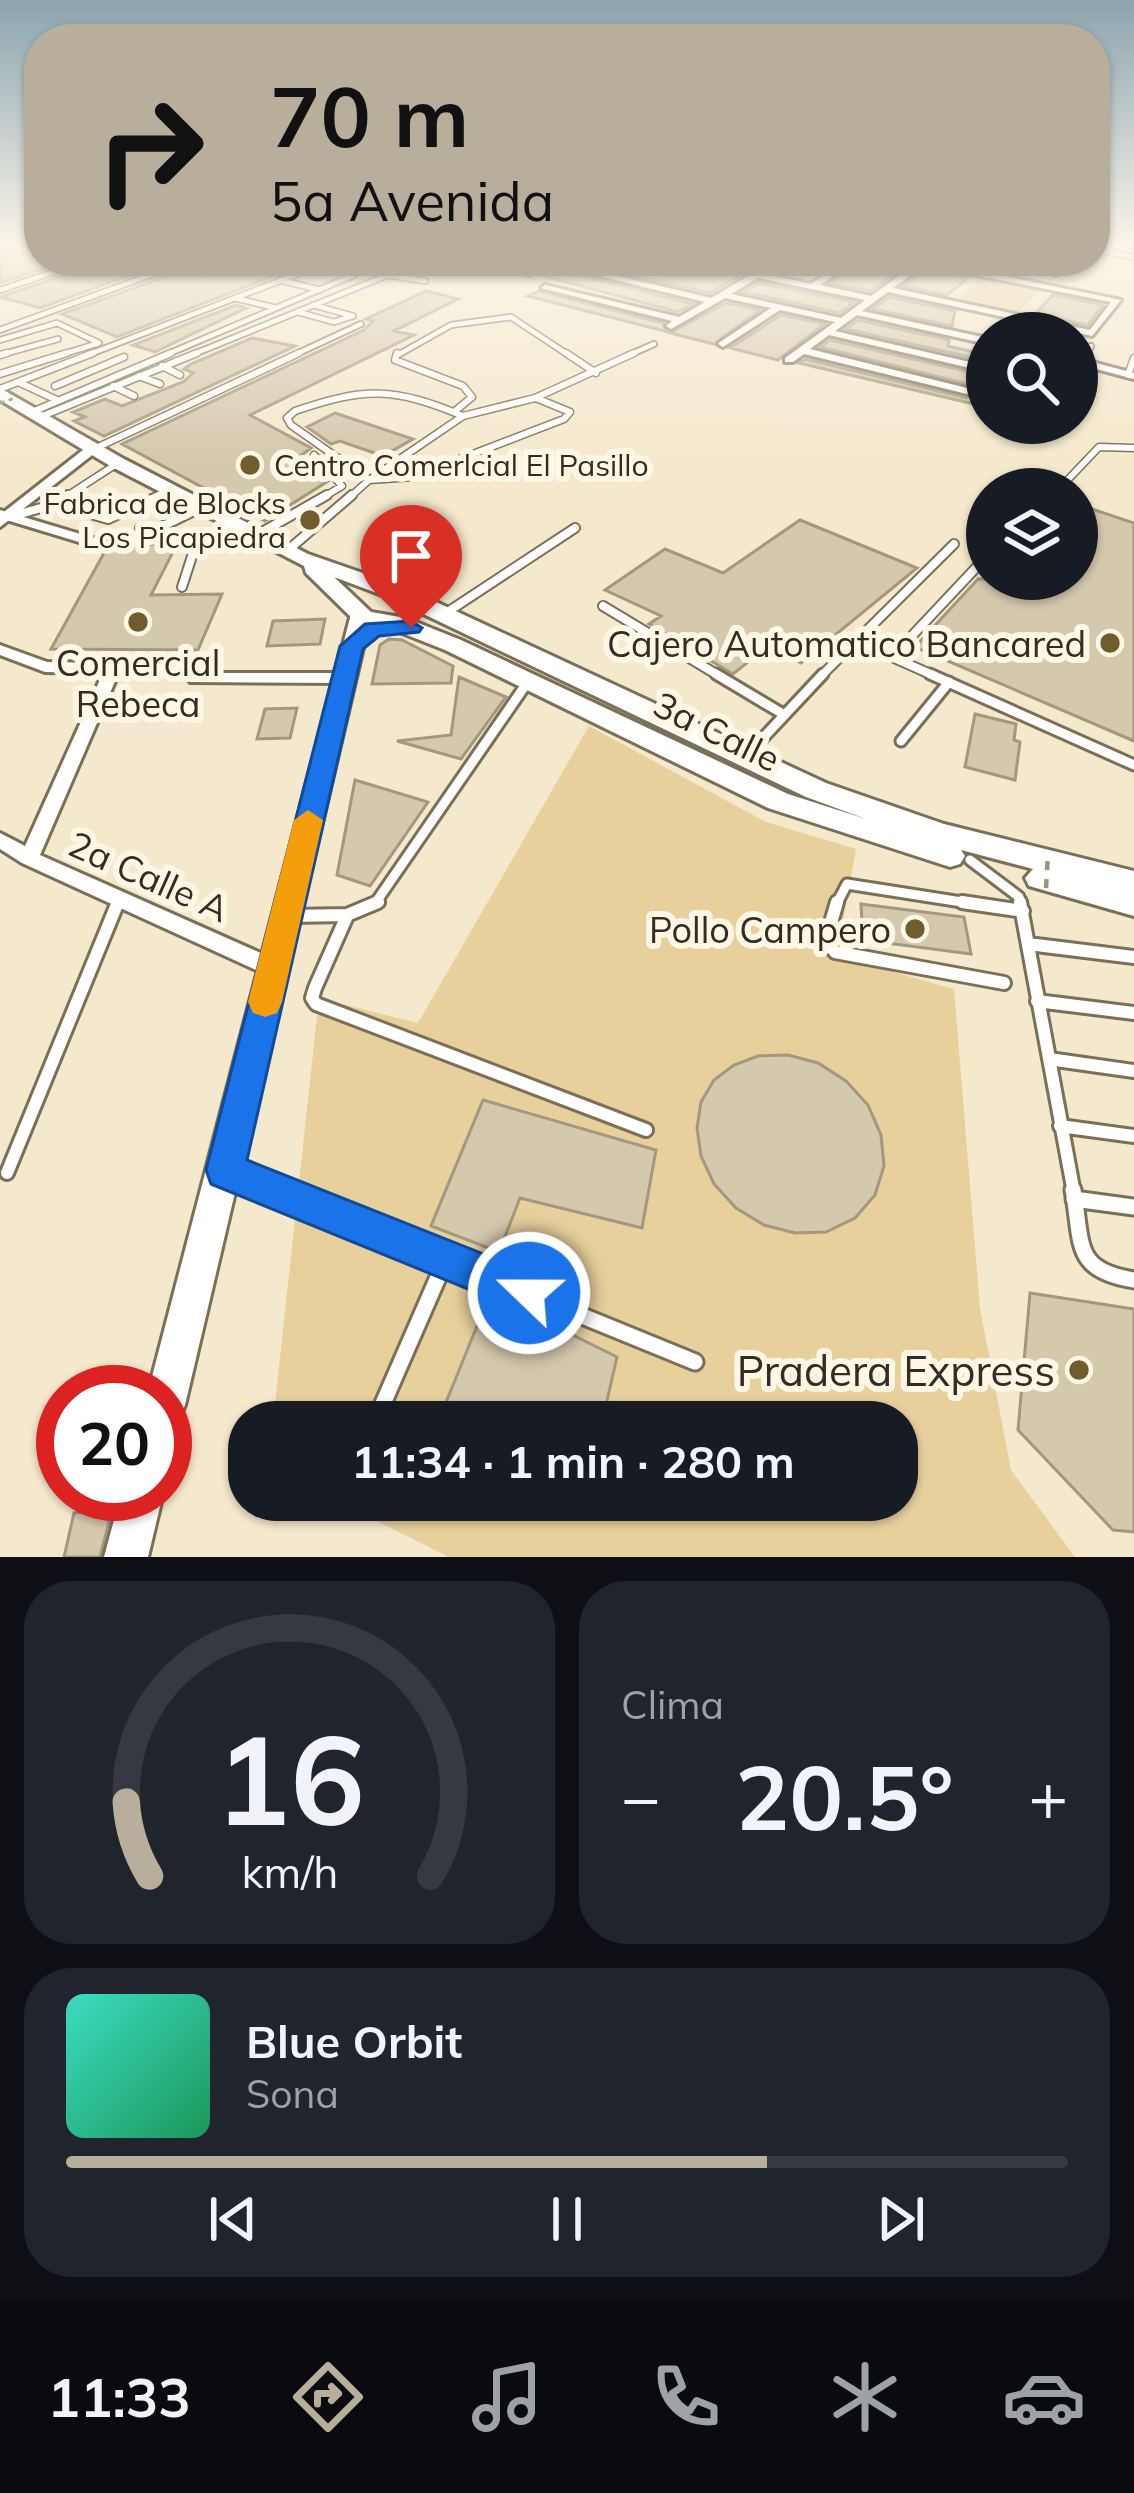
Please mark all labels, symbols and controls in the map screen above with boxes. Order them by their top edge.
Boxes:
text: 70 m [270,63,469,168]
icon: right [72,72,228,228]
text: 5a Avenida [270,167,554,235]
map controls [966,312,1098,600]
button: search [966,312,1098,444]
place label: Centro Comerlcial El Pasillo [274,446,649,484]
marker: Centro Comerlcial El Pasillo [237,452,263,478]
button: layers [966,468,1098,600]
place label: Fabrica de Blocks Los Picapiedra [43,484,286,556]
pin [360,505,462,628]
marker: Fabrica de Blocks Los Picapiedra [297,507,323,533]
icon: arrive [378,523,444,589]
marker: Comercial Rebeca [125,609,151,635]
place label: Cajero Automatico Bancared [607,621,1086,666]
marker: Cajero Automatico Bancared [1097,630,1123,656]
place label: Comercial Rebeca [56,640,220,726]
street label: 3a Calle [646,681,788,781]
street label: 2a Calle A [62,821,236,931]
place label: Pollo Campero [649,907,891,952]
marker: Pollo Campero [902,916,928,942]
position arrow [466,1230,592,1356]
place label: Pradera Express [737,1344,1055,1397]
marker: Pradera Express [1066,1357,1092,1383]
speed limit sign: 20 [36,1365,192,1521]
text: 11:34 · 1 min · 280 m [351,1433,795,1489]
text: Clima [621,1680,724,1729]
text: 16 [215,1700,364,1856]
text: 20.5° [735,1740,954,1853]
text: − [621,1755,661,1838]
text: + [1028,1755,1068,1838]
text: km/h [241,1844,338,1898]
text: Blue Orbit [246,2013,462,2069]
text: Sona [246,2069,339,2118]
icon: previous [200,2186,266,2252]
icon: pause [534,2186,600,2252]
icon: next [868,2186,934,2252]
icon: directions [286,2355,370,2439]
icon: music [465,2355,549,2439]
icon: phone [644,2355,728,2439]
icon: climate [823,2355,907,2439]
icon: car [1002,2355,1086,2439]
text: 11:33 [48,2363,191,2431]

